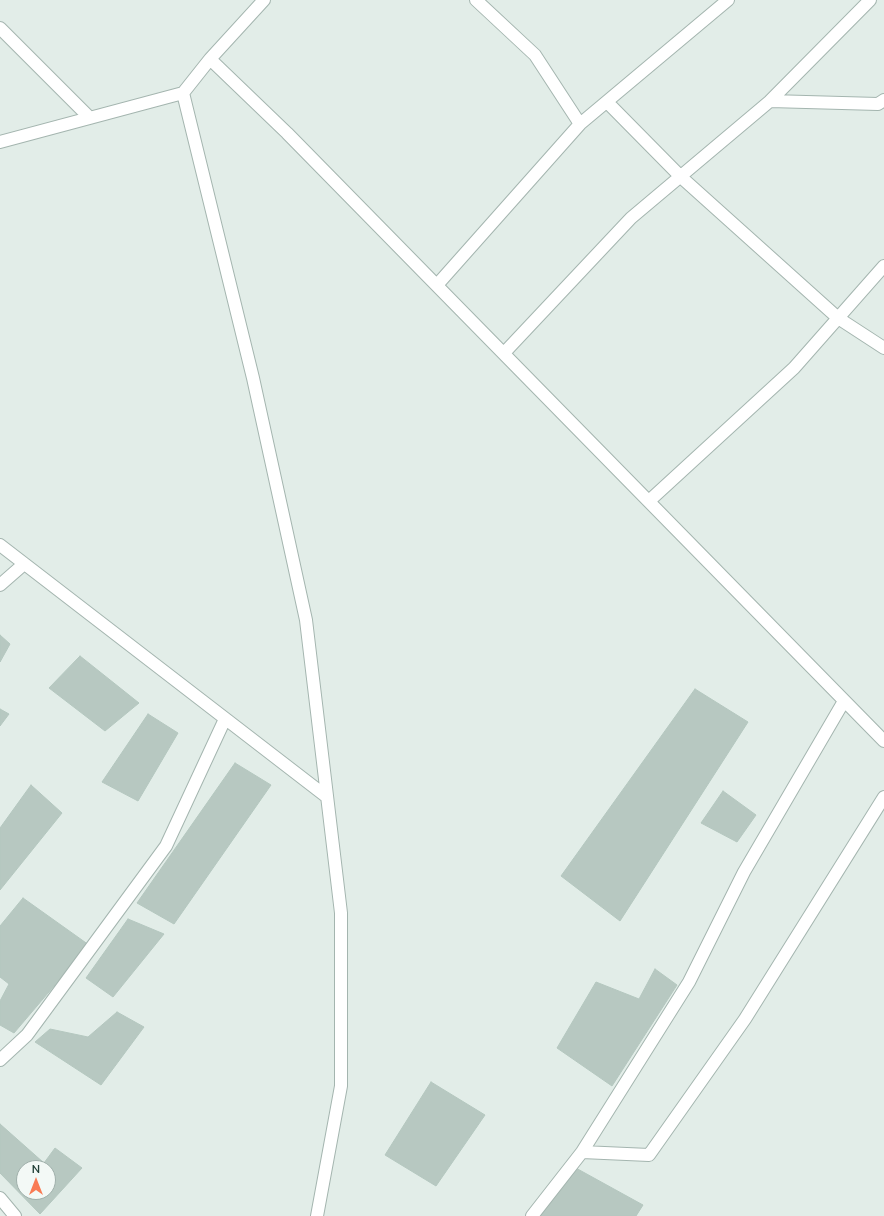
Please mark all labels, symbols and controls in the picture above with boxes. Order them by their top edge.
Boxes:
north arrow [16,1160,56,1200]
text: N [32,1162,40,1176]

